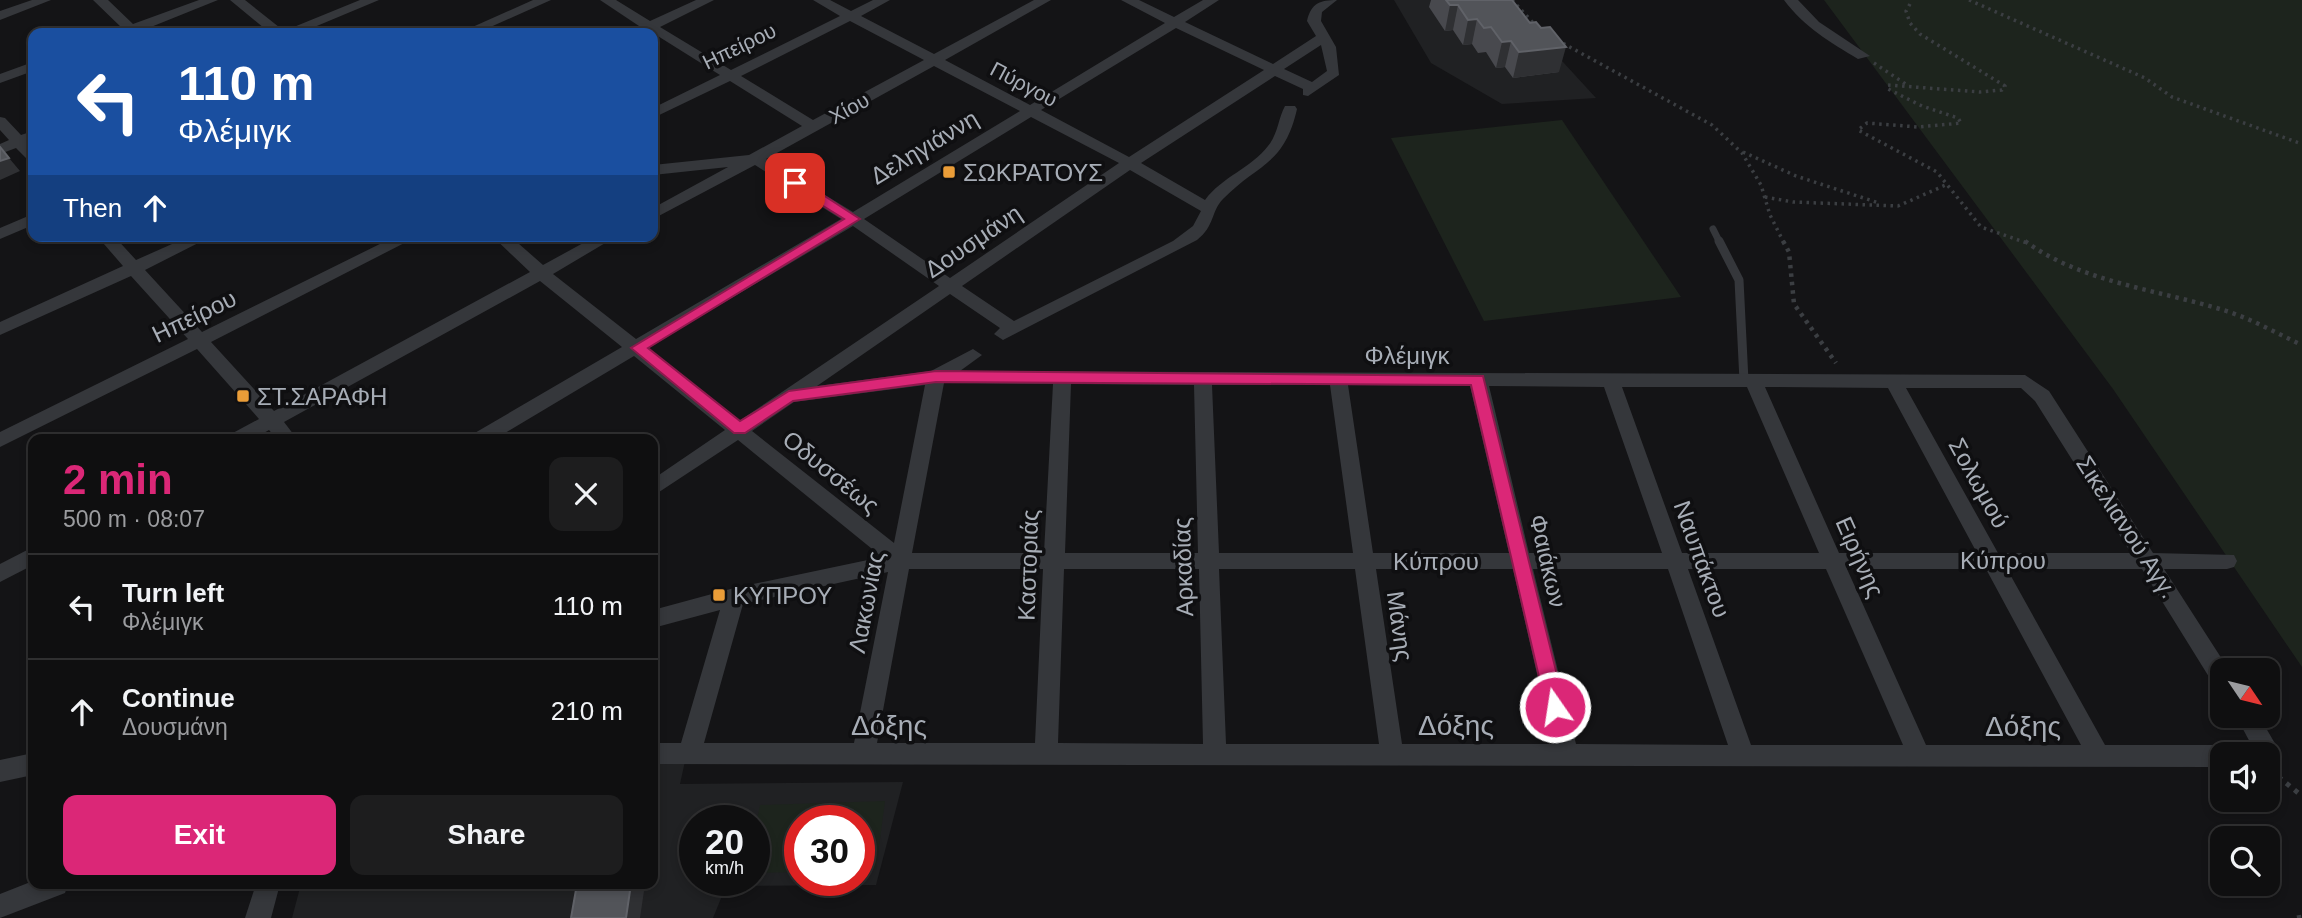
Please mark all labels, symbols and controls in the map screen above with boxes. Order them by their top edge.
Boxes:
street label: Ηπείρου [699,18,779,74]
icon: left [63,56,154,147]
text: 110 m [178,56,314,110]
street label: Πύργου [987,57,1061,111]
street label: Χίου [825,88,873,128]
street label: Δεληγιάννη [865,104,983,190]
text: Φλέμιγκ [178,113,291,149]
pin [765,153,825,213]
place label: ΣΩΚΡΑΤΟΥΣ [963,159,1103,186]
icon: arrive [776,164,814,202]
marker: ΣΩΚΡΑΤΟΥΣ [941,164,957,180]
icon: ahead [136,189,174,227]
text: Then [63,193,122,223]
street label: Δουσμάνη [920,199,1026,283]
street label: Ηπείρου [148,284,240,348]
street label: Φλέμιγκ [1364,342,1451,369]
place label: ΣΤ.ΣΑΡΑΦΗ [257,383,387,410]
marker: ΣΤ.ΣΑΡΑΦΗ [235,388,251,404]
street label: Οδυσσέως [778,425,884,519]
street label: Σολωμού [1943,433,2015,533]
street label: Σικελιανού Αγγ. [2071,451,2183,603]
text: 2 min [63,456,173,503]
button: close [549,457,623,531]
street label: Ναυπάκτου [1668,497,1736,621]
text: 500 m · 08:07 [63,506,205,532]
street label: Καστοριάς [1013,509,1043,621]
street label: Φαιάκων [1524,512,1572,610]
street label: Ειρήνης [1830,513,1890,601]
street label: Αρκαδίας [1168,517,1198,617]
street label: Κύπρου [1960,547,2046,574]
street label: Κύπρου [1393,548,1479,575]
street label: Λακωνίας [843,549,889,655]
text: Turn left [122,578,224,608]
place label: ΚΥΠΡΟΥ [733,582,832,609]
marker: ΚΥΠΡΟΥ [711,587,727,603]
icon: left [63,588,101,626]
street label: Μάνης [1382,589,1418,663]
text: 110 m [553,591,623,621]
text: Φλέμιγκ [122,609,203,635]
north arrow [2210,658,2280,728]
map controls [2210,658,2280,896]
position arrow [1518,670,1592,744]
text: Continue [122,683,235,713]
icon: ahead [63,693,101,731]
text: 210 m [551,696,623,726]
street label: Δόξης [851,710,927,741]
street label: Δόξης [1418,710,1494,741]
street label: Δόξης [1985,711,2061,742]
text: Δουσμάνη [122,714,228,740]
button: sound [2210,742,2280,812]
button: Exit [63,795,336,875]
button: Share [350,795,623,875]
speed limit sign: 30 [784,805,875,896]
text: 20 [705,822,744,861]
button: search [2210,826,2280,896]
text: km/h [705,858,744,878]

